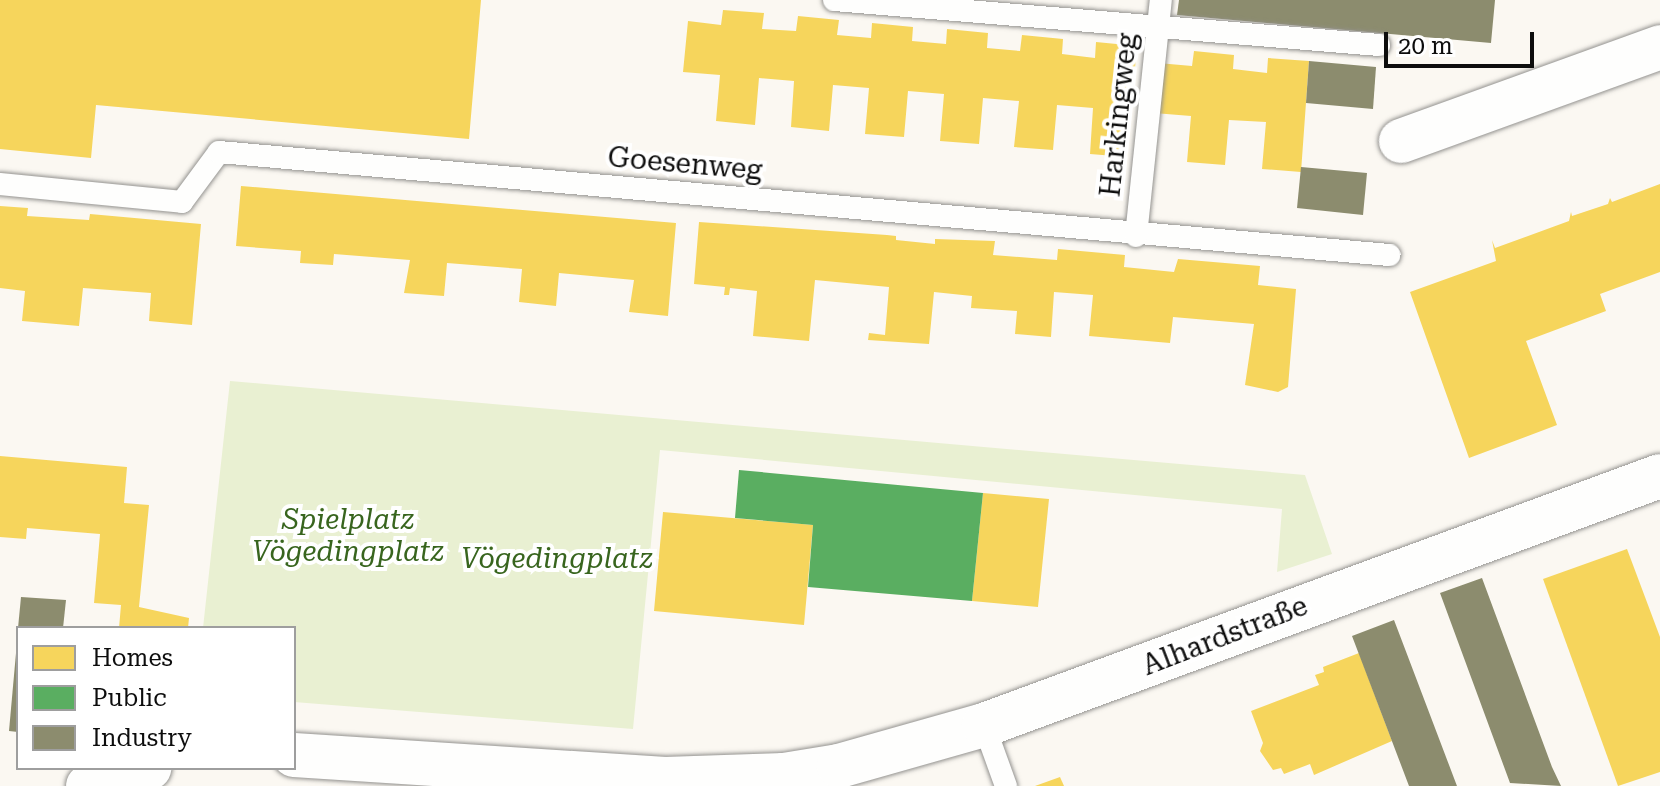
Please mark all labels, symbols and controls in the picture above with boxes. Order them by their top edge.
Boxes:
scale bar [1388,16,1538,66]
street label: Harkingweg [1094,32,1144,198]
text: 20 m [1398,32,1453,60]
street label: Goesenweg [606,141,764,187]
park label: Spielplatz Vögedingplatz [252,503,444,569]
park label: Vögedingplatz [461,542,653,576]
street label: Alhardstraße [1138,589,1312,683]
legend [16,626,296,770]
text: Homes [92,644,173,672]
text: Public [92,684,167,712]
text: Industry [92,724,192,752]

